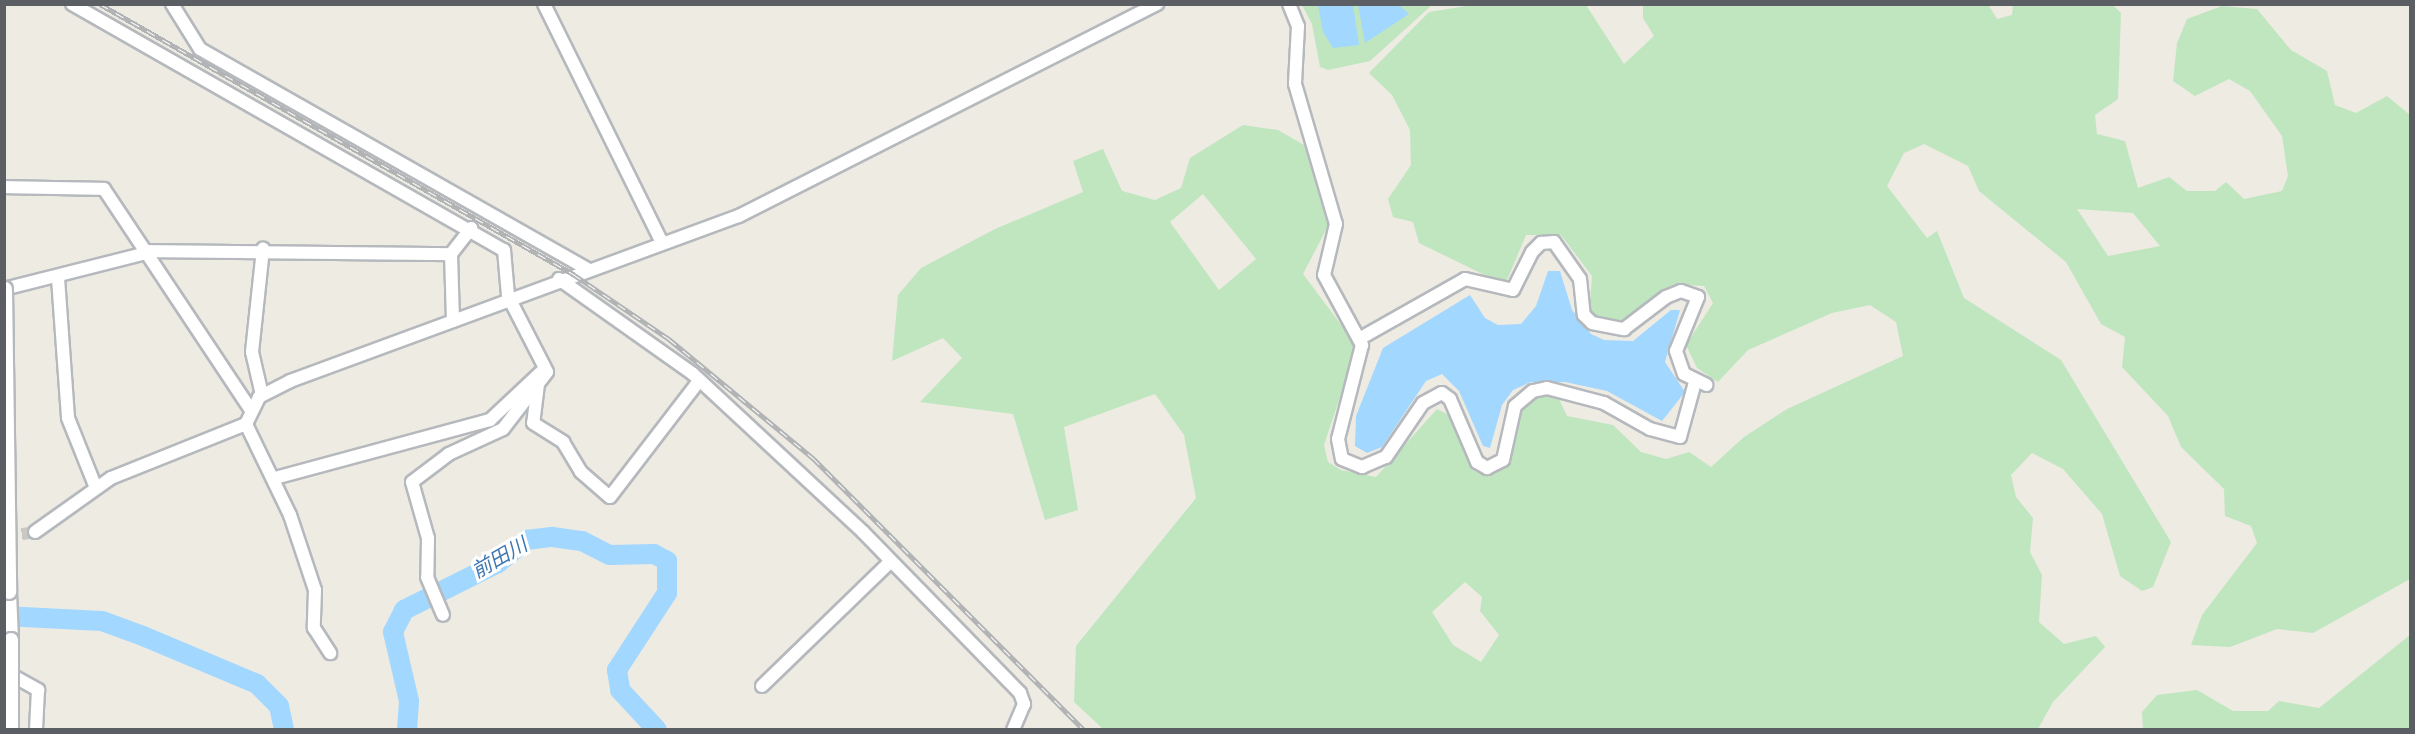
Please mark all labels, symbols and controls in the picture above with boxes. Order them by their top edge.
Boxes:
water label: 前田川 [468,534,532,584]

